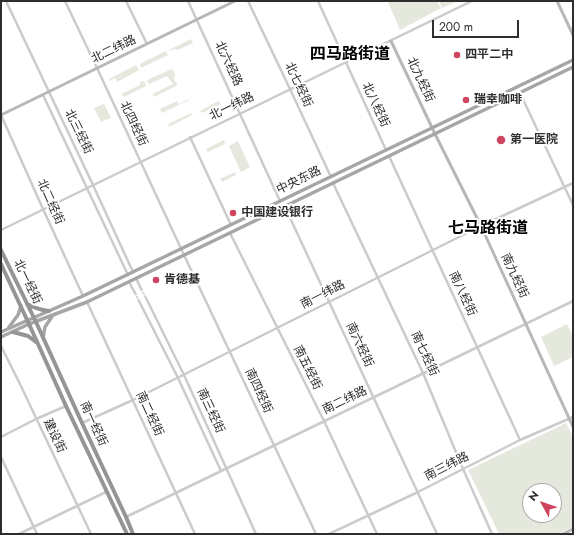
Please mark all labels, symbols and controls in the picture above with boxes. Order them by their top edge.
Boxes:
scale bar [434,12,521,38]
text: 200 m [439,18,473,36]
street label: 北二纬路 [89,33,139,67]
street label: 北六经路 [211,39,245,89]
district label: 四马路街道 [310,45,390,65]
place label: 四平二中 [465,48,513,62]
marker: 四平二中 [452,50,462,60]
street label: 北九经街 [403,55,437,105]
street label: 北七经街 [281,60,315,110]
street label: 北八经街 [358,80,392,130]
street label: 北一纬路 [207,90,257,124]
place label: 瑞幸咖啡 [474,93,522,107]
marker: 瑞幸咖啡 [461,95,471,105]
street label: 北四经街 [116,99,150,149]
street label: 北三经街 [61,107,95,157]
place label: 第一医院 [510,133,558,147]
marker: 第一医院 [495,134,507,146]
street label: 中央东路 [274,164,324,198]
street label: 北二经街 [34,177,66,227]
place label: 中国建设银行 [241,206,313,220]
marker: 中国建设银行 [228,208,238,218]
district label: 七马路街道 [448,219,528,239]
street label: 南九经街 [497,251,531,301]
street label: 北一经街 [10,257,44,307]
street label: 南八经街 [445,269,479,319]
place label: 肯德基 [164,273,200,287]
marker: 肯德基 [151,275,161,285]
street label: 南一纬路 [298,278,348,312]
street label: 南六经街 [342,320,376,370]
street label: 南七经街 [407,329,441,379]
street label: 南五经街 [290,343,324,393]
street label: 南四经街 [241,366,275,416]
street label: 南二纬路 [320,384,370,418]
street label: 南三经街 [193,386,227,436]
street label: 南二经街 [132,389,166,439]
street label: 南一经街 [76,399,110,449]
street label: 建设街 [40,417,68,455]
street label: 南三纬路 [422,450,472,484]
north arrow [522,483,562,523]
text: N [525,487,543,504]

